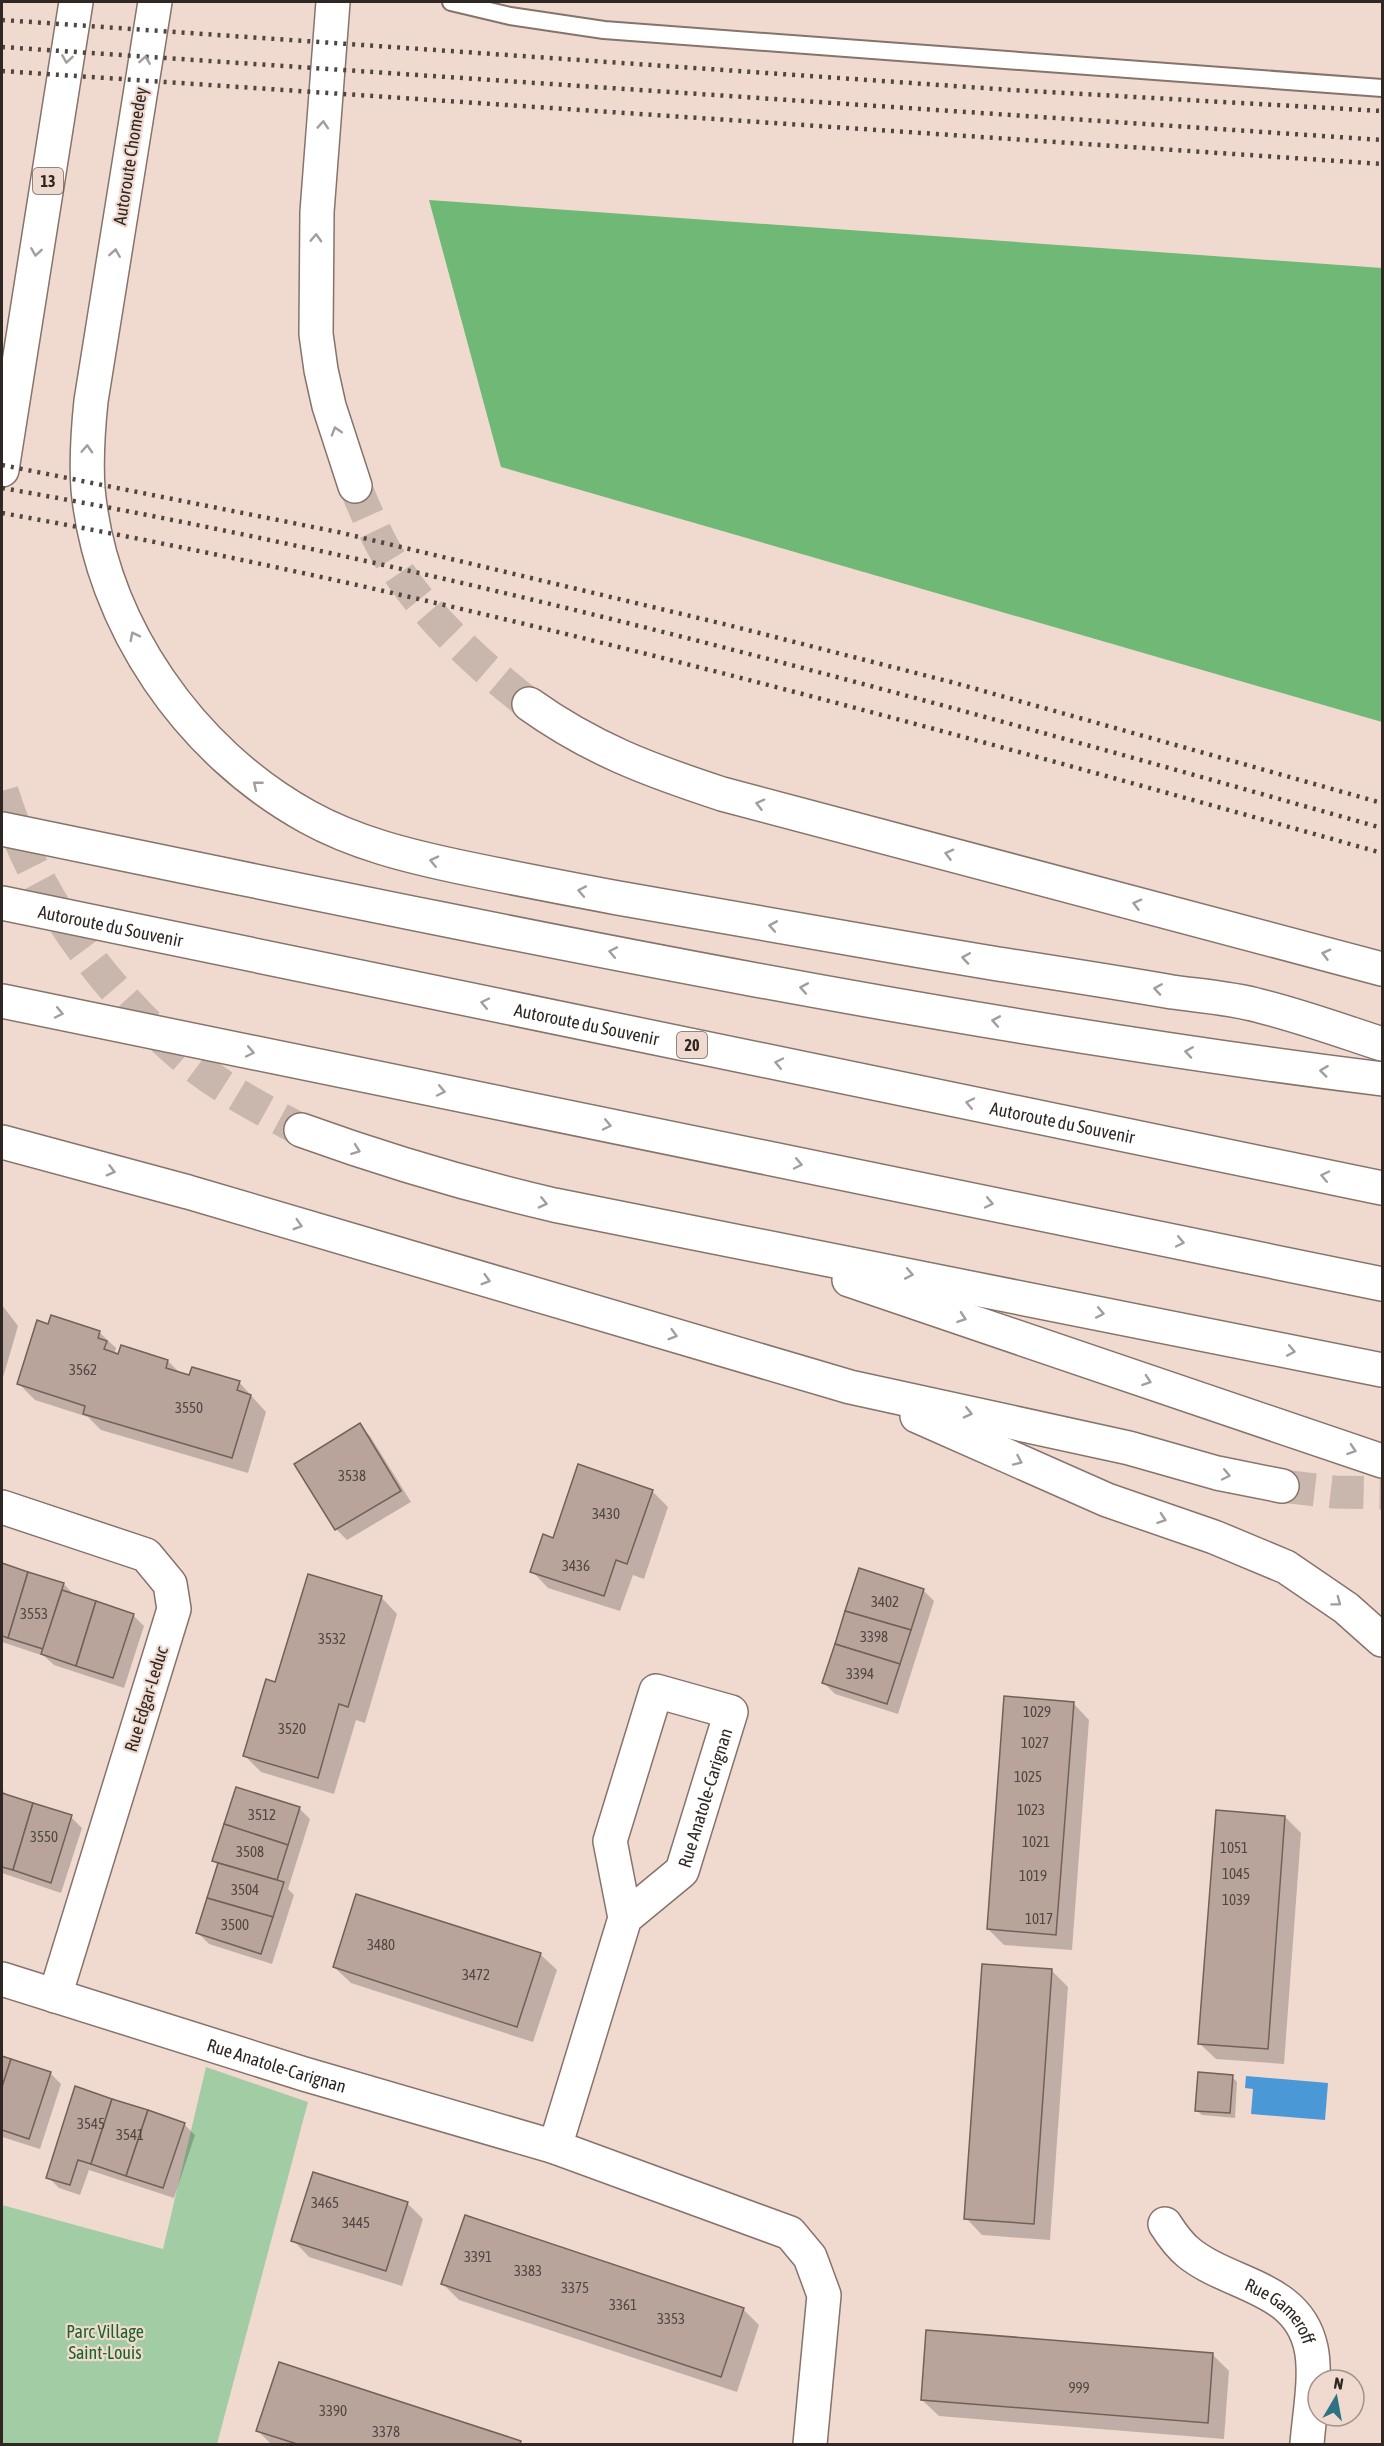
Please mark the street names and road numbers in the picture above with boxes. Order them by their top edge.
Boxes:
street label: Autoroute Chomedey [109,86,151,226]
road number: 13 [33,168,63,194]
street label: Autoroute du Souvenir [36,900,186,951]
street label: Autoroute du Souvenir [512,999,662,1049]
road number: 20 [677,1032,707,1058]
street label: Autoroute du Souvenir [988,1097,1138,1147]
street label: Rue Edgar-Leduc [120,1643,172,1754]
street label: Rue Anatole-Carignan [673,1726,736,1870]
street label: Rue Anatole-Carignan [205,2034,349,2096]
street label: Rue Gameroff [1242,2273,1320,2347]

